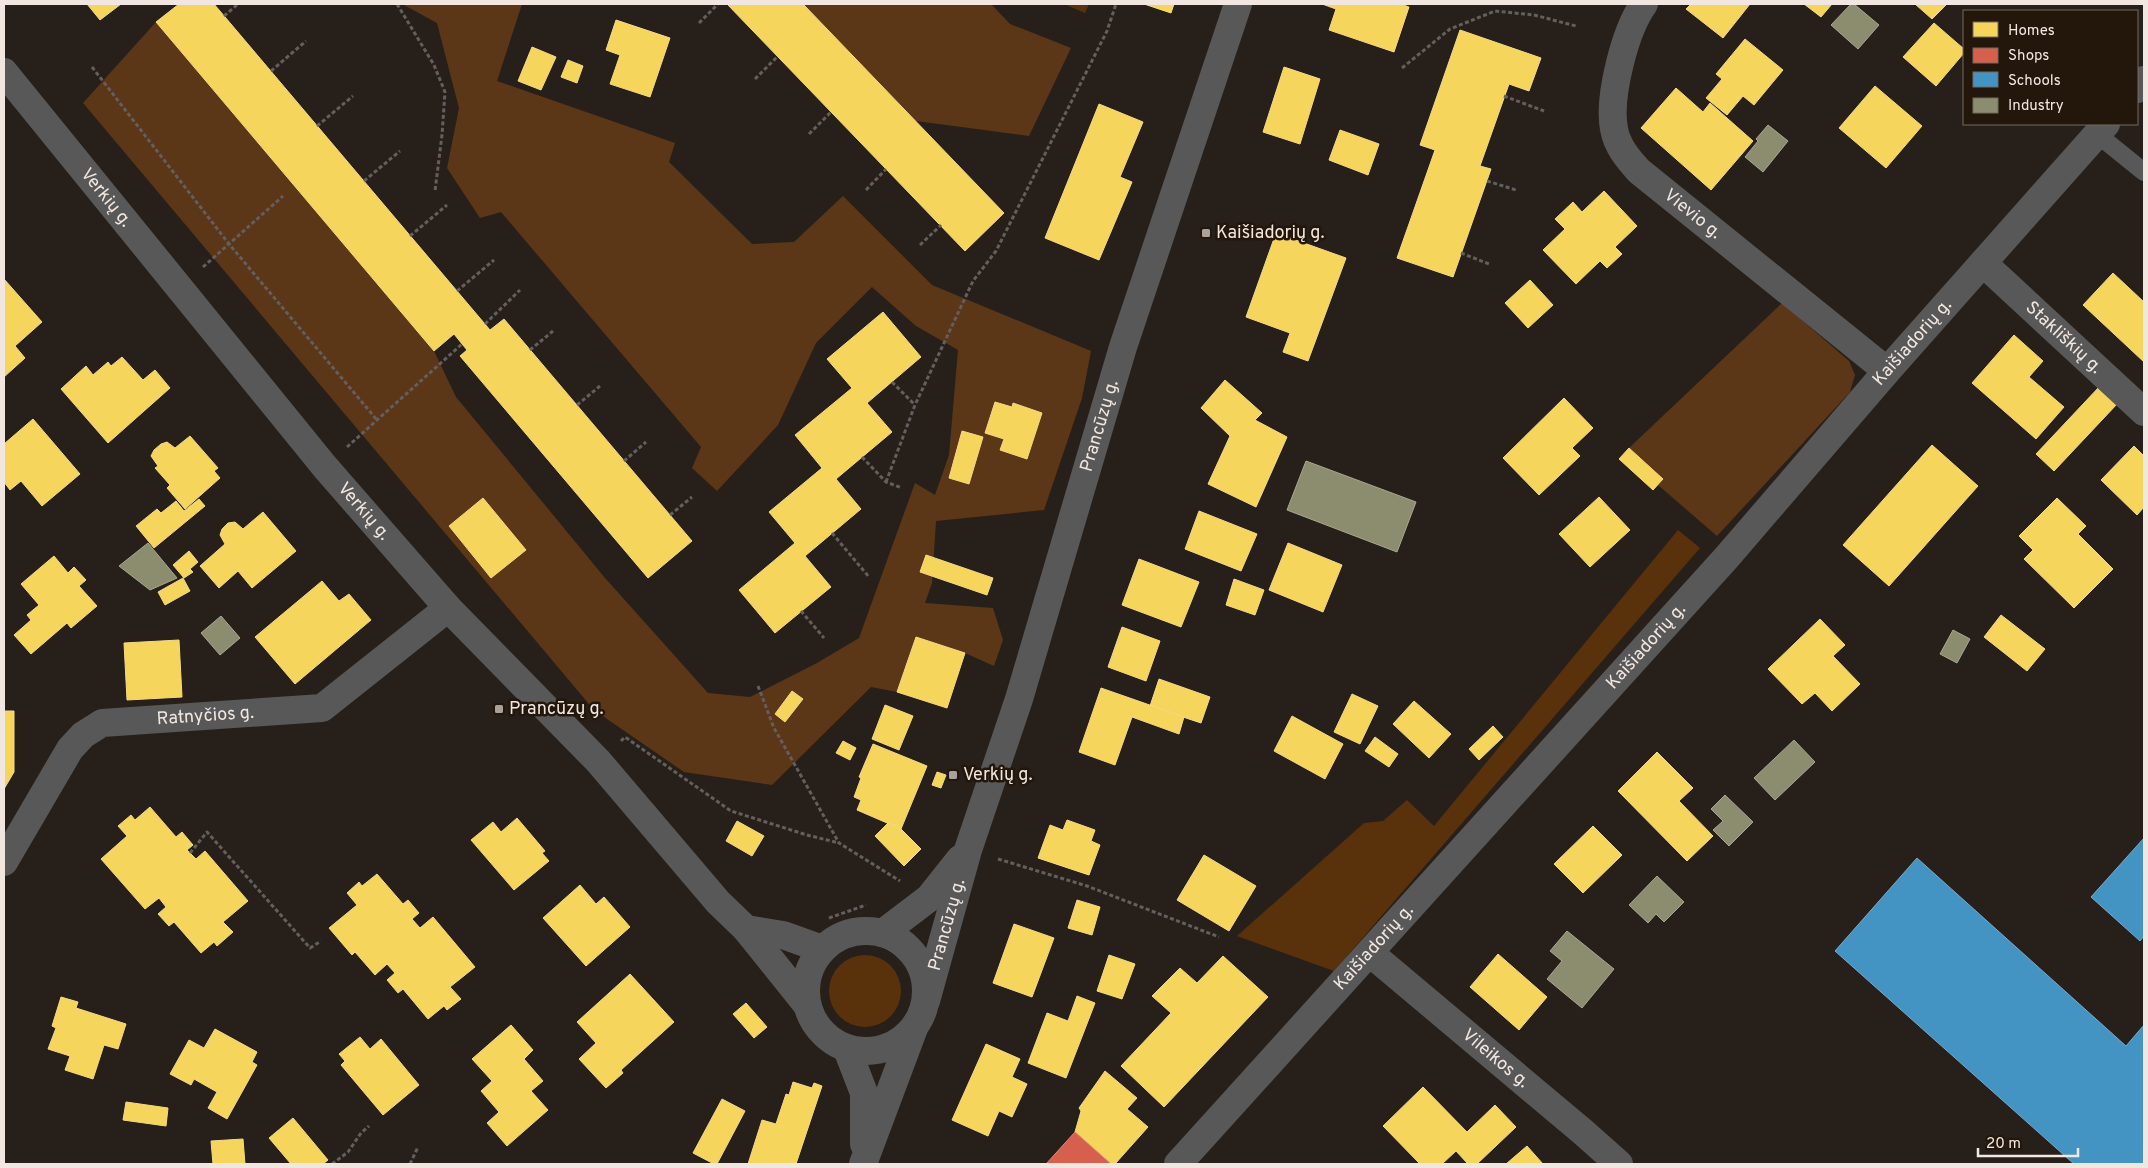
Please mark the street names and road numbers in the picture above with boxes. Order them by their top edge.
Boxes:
street label: Verkių g. [75,164,137,232]
street label: Vievio g. [1659,184,1726,244]
street label: Kaišiadorių g. [1868,294,1957,391]
street label: Stakliškių g. [2020,296,2107,379]
street label: Prancūzų g. [1075,377,1124,474]
street label: Verkių g. [332,478,395,545]
street label: Kaišiadorių g. [1601,598,1691,694]
street label: Ratnyčios g. [156,701,255,731]
street label: Prancūzų g. [923,876,971,974]
street label: Kaišiadorių g. [1329,899,1419,995]
street label: Vileikos g. [1457,1024,1534,1093]

